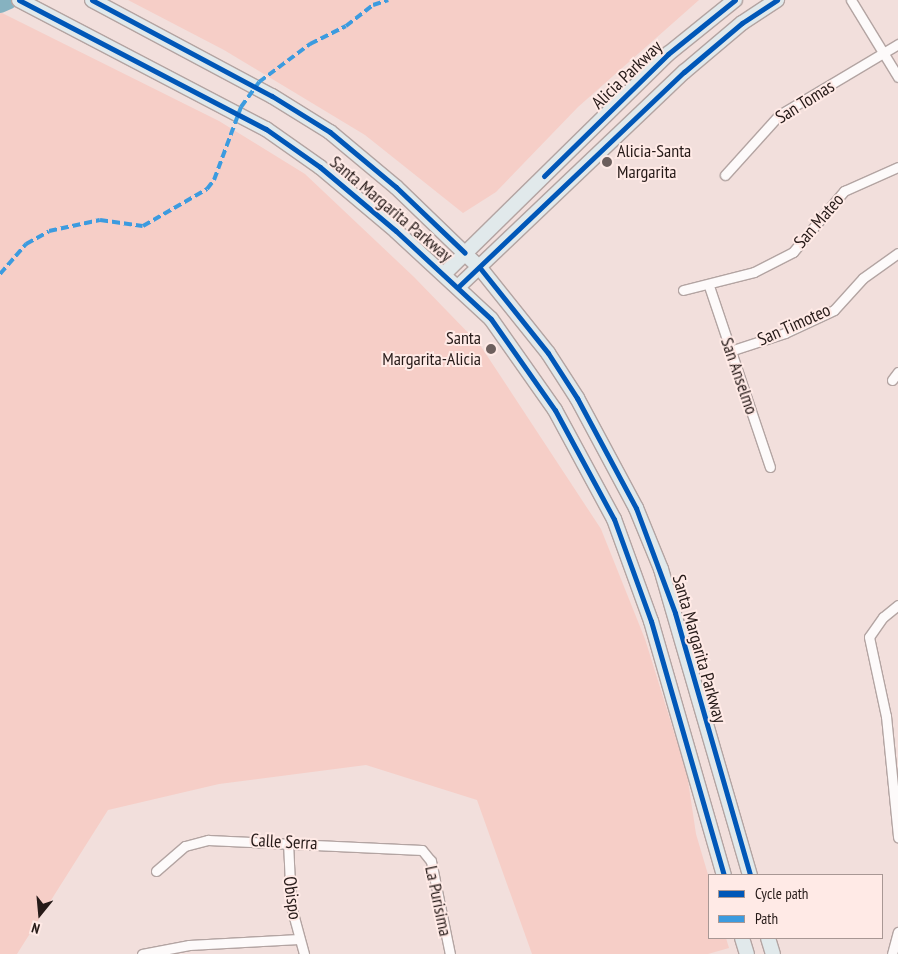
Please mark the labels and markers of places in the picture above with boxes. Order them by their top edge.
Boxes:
place label: Alicia-Santa Margarita [617,141,691,183]
marker: Alicia-Santa Margarita [601,156,613,168]
place label: Santa Margarita-Alicia [382,328,481,370]
marker: Santa Margarita-Alicia [485,343,497,355]

